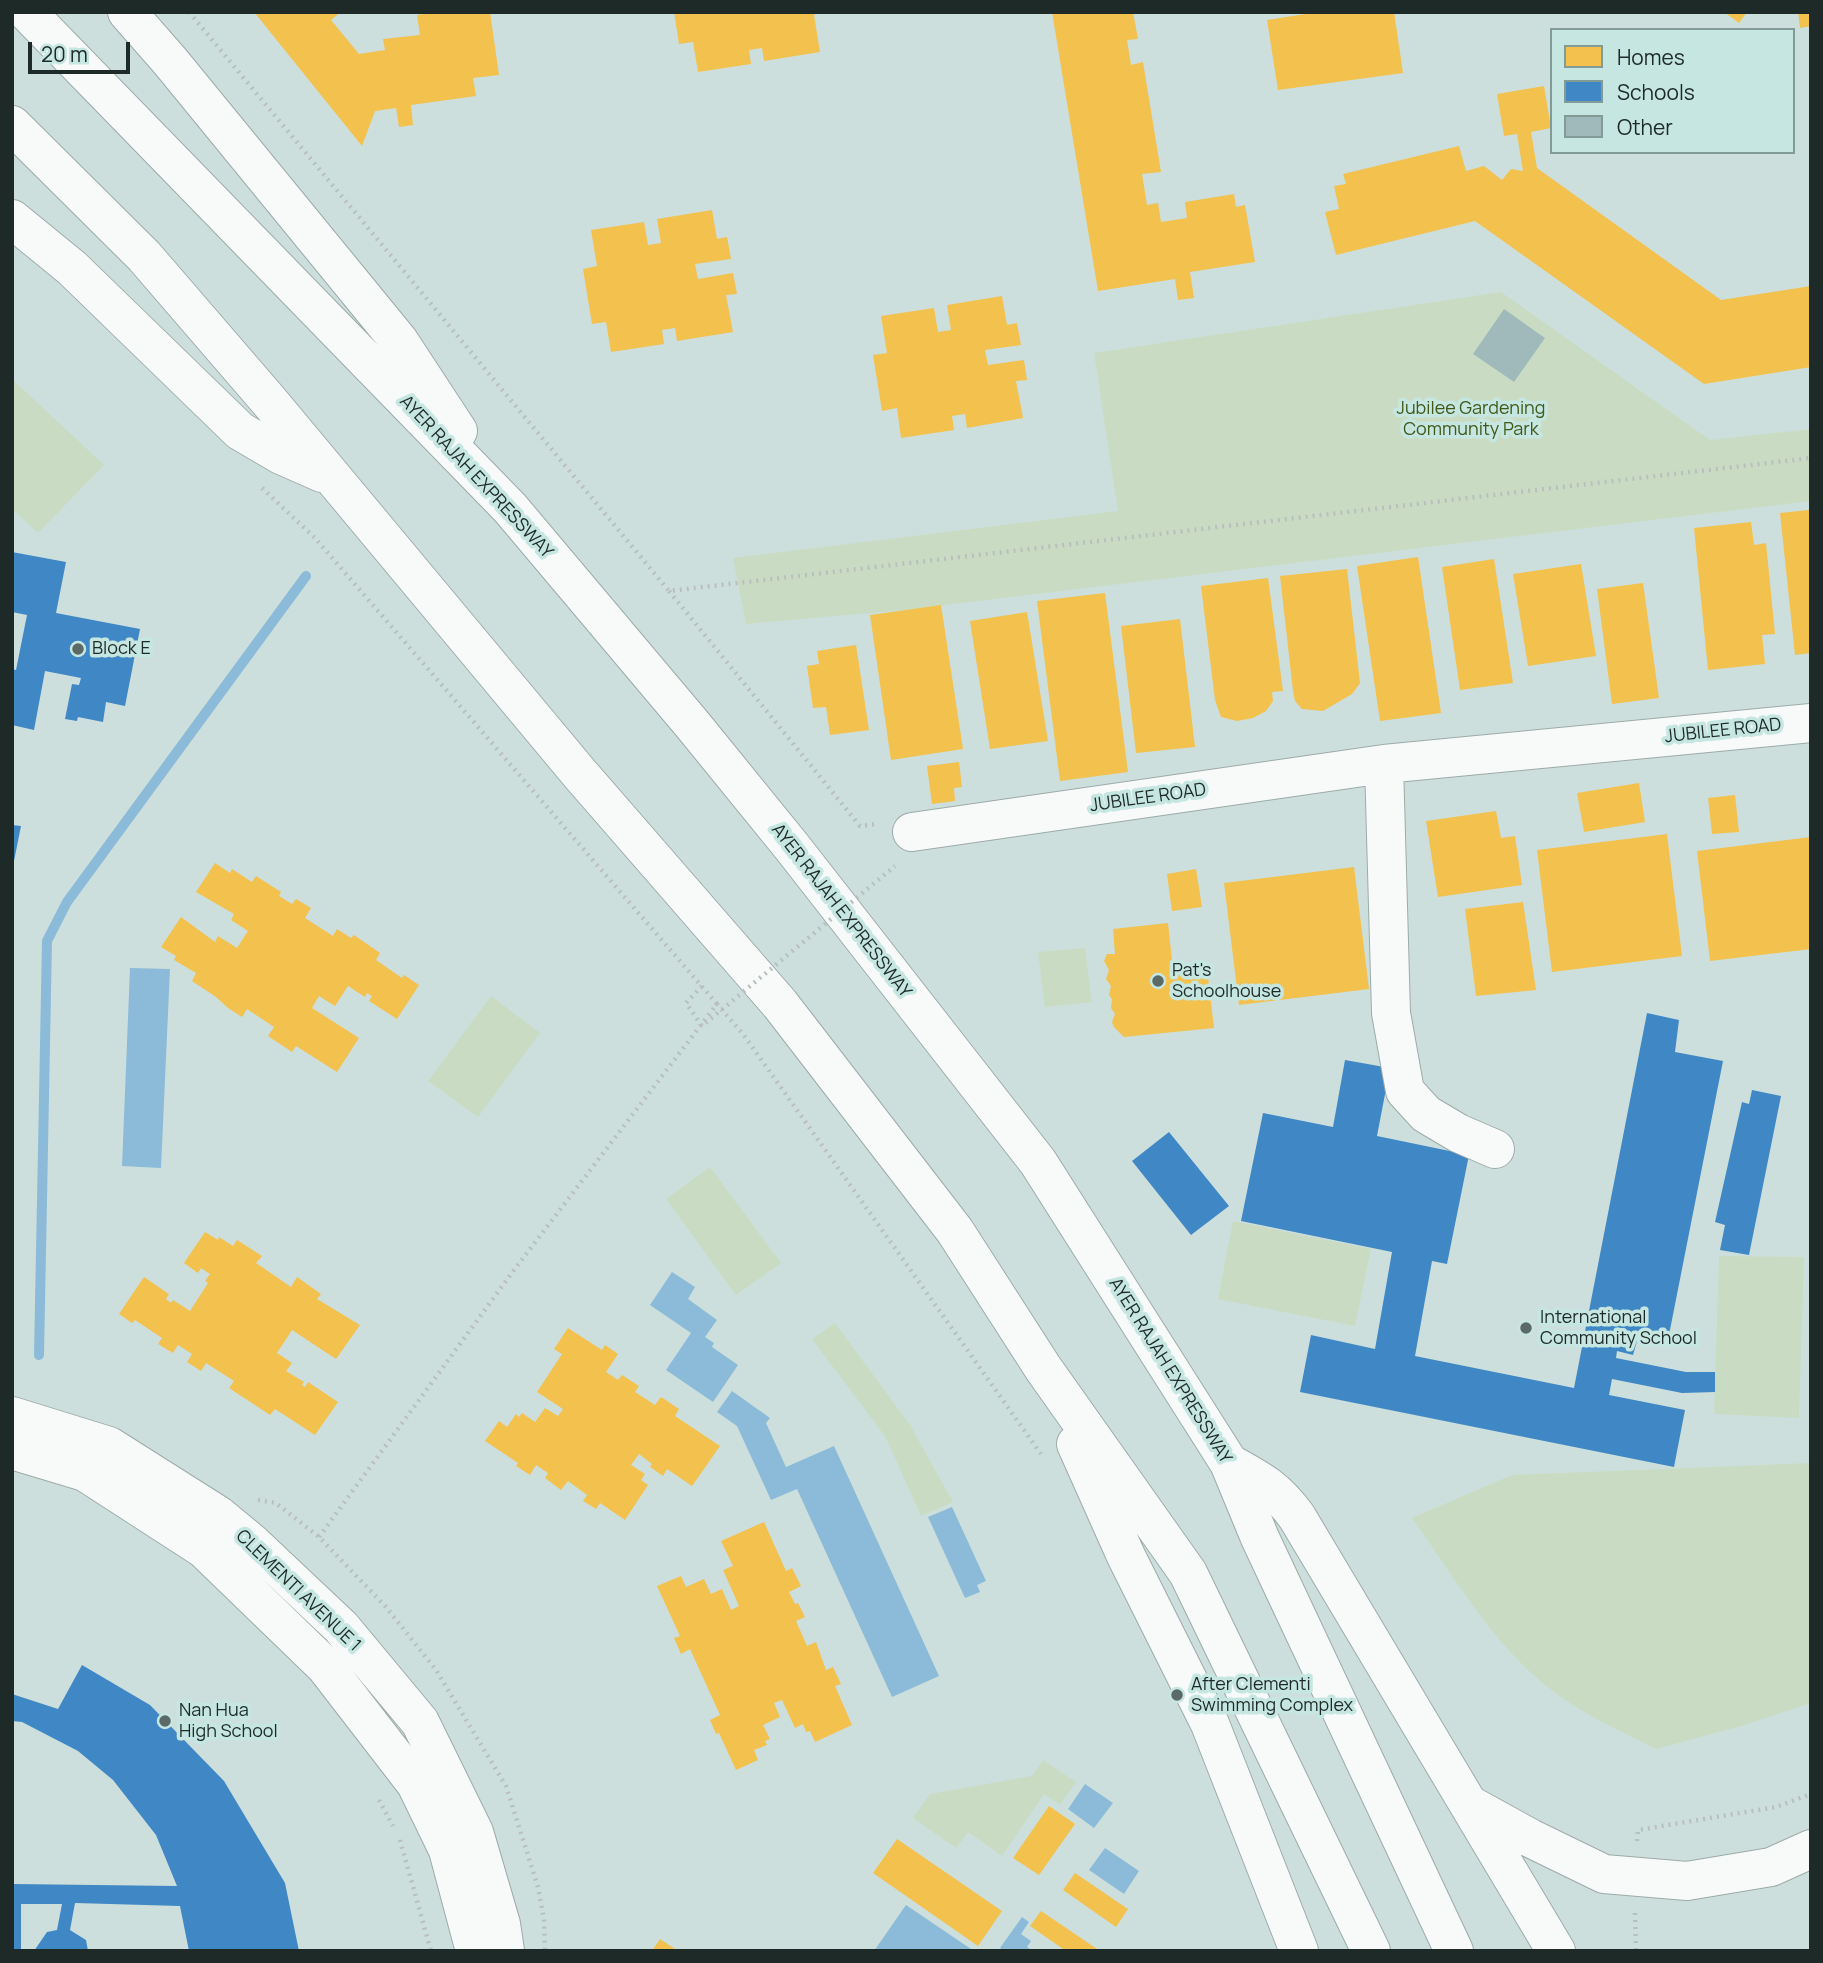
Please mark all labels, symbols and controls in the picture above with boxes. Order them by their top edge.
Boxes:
scale bar [32,28,133,72]
legend [1550,28,1795,154]
text: 20 m [41,40,88,68]
text: Homes [1617,43,1685,71]
text: Schools [1617,78,1695,106]
text: Other [1617,113,1673,141]
street label: AYER RAJAH EXPRESSWAY [395,391,557,563]
park label: Jubilee Gardening Community Park [1397,398,1545,440]
place label: Block E [92,638,151,660]
marker: Block E [70,641,86,657]
street label: JUBILEE ROAD [1664,714,1782,748]
street label: JUBILEE ROAD [1089,779,1207,817]
street label: AYER RAJAH EXPRESSWAY [766,820,916,1002]
place label: Pat's Schoolhouse [1172,960,1281,1002]
marker: Pat's Schoolhouse [1150,973,1166,989]
street label: AYER RAJAH EXPRESSWAY [1104,1274,1236,1468]
place label: International Community School [1540,1307,1697,1350]
marker: International Community School [1518,1320,1534,1336]
street label: CLEMENTI AVENUE 1 [231,1526,365,1656]
place label: After Clementi Swimming Complex [1191,1674,1353,1716]
marker: After Clementi Swimming Complex [1169,1687,1185,1703]
place label: Nan Hua High School [179,1700,278,1742]
marker: Nan Hua High School [157,1713,173,1729]

